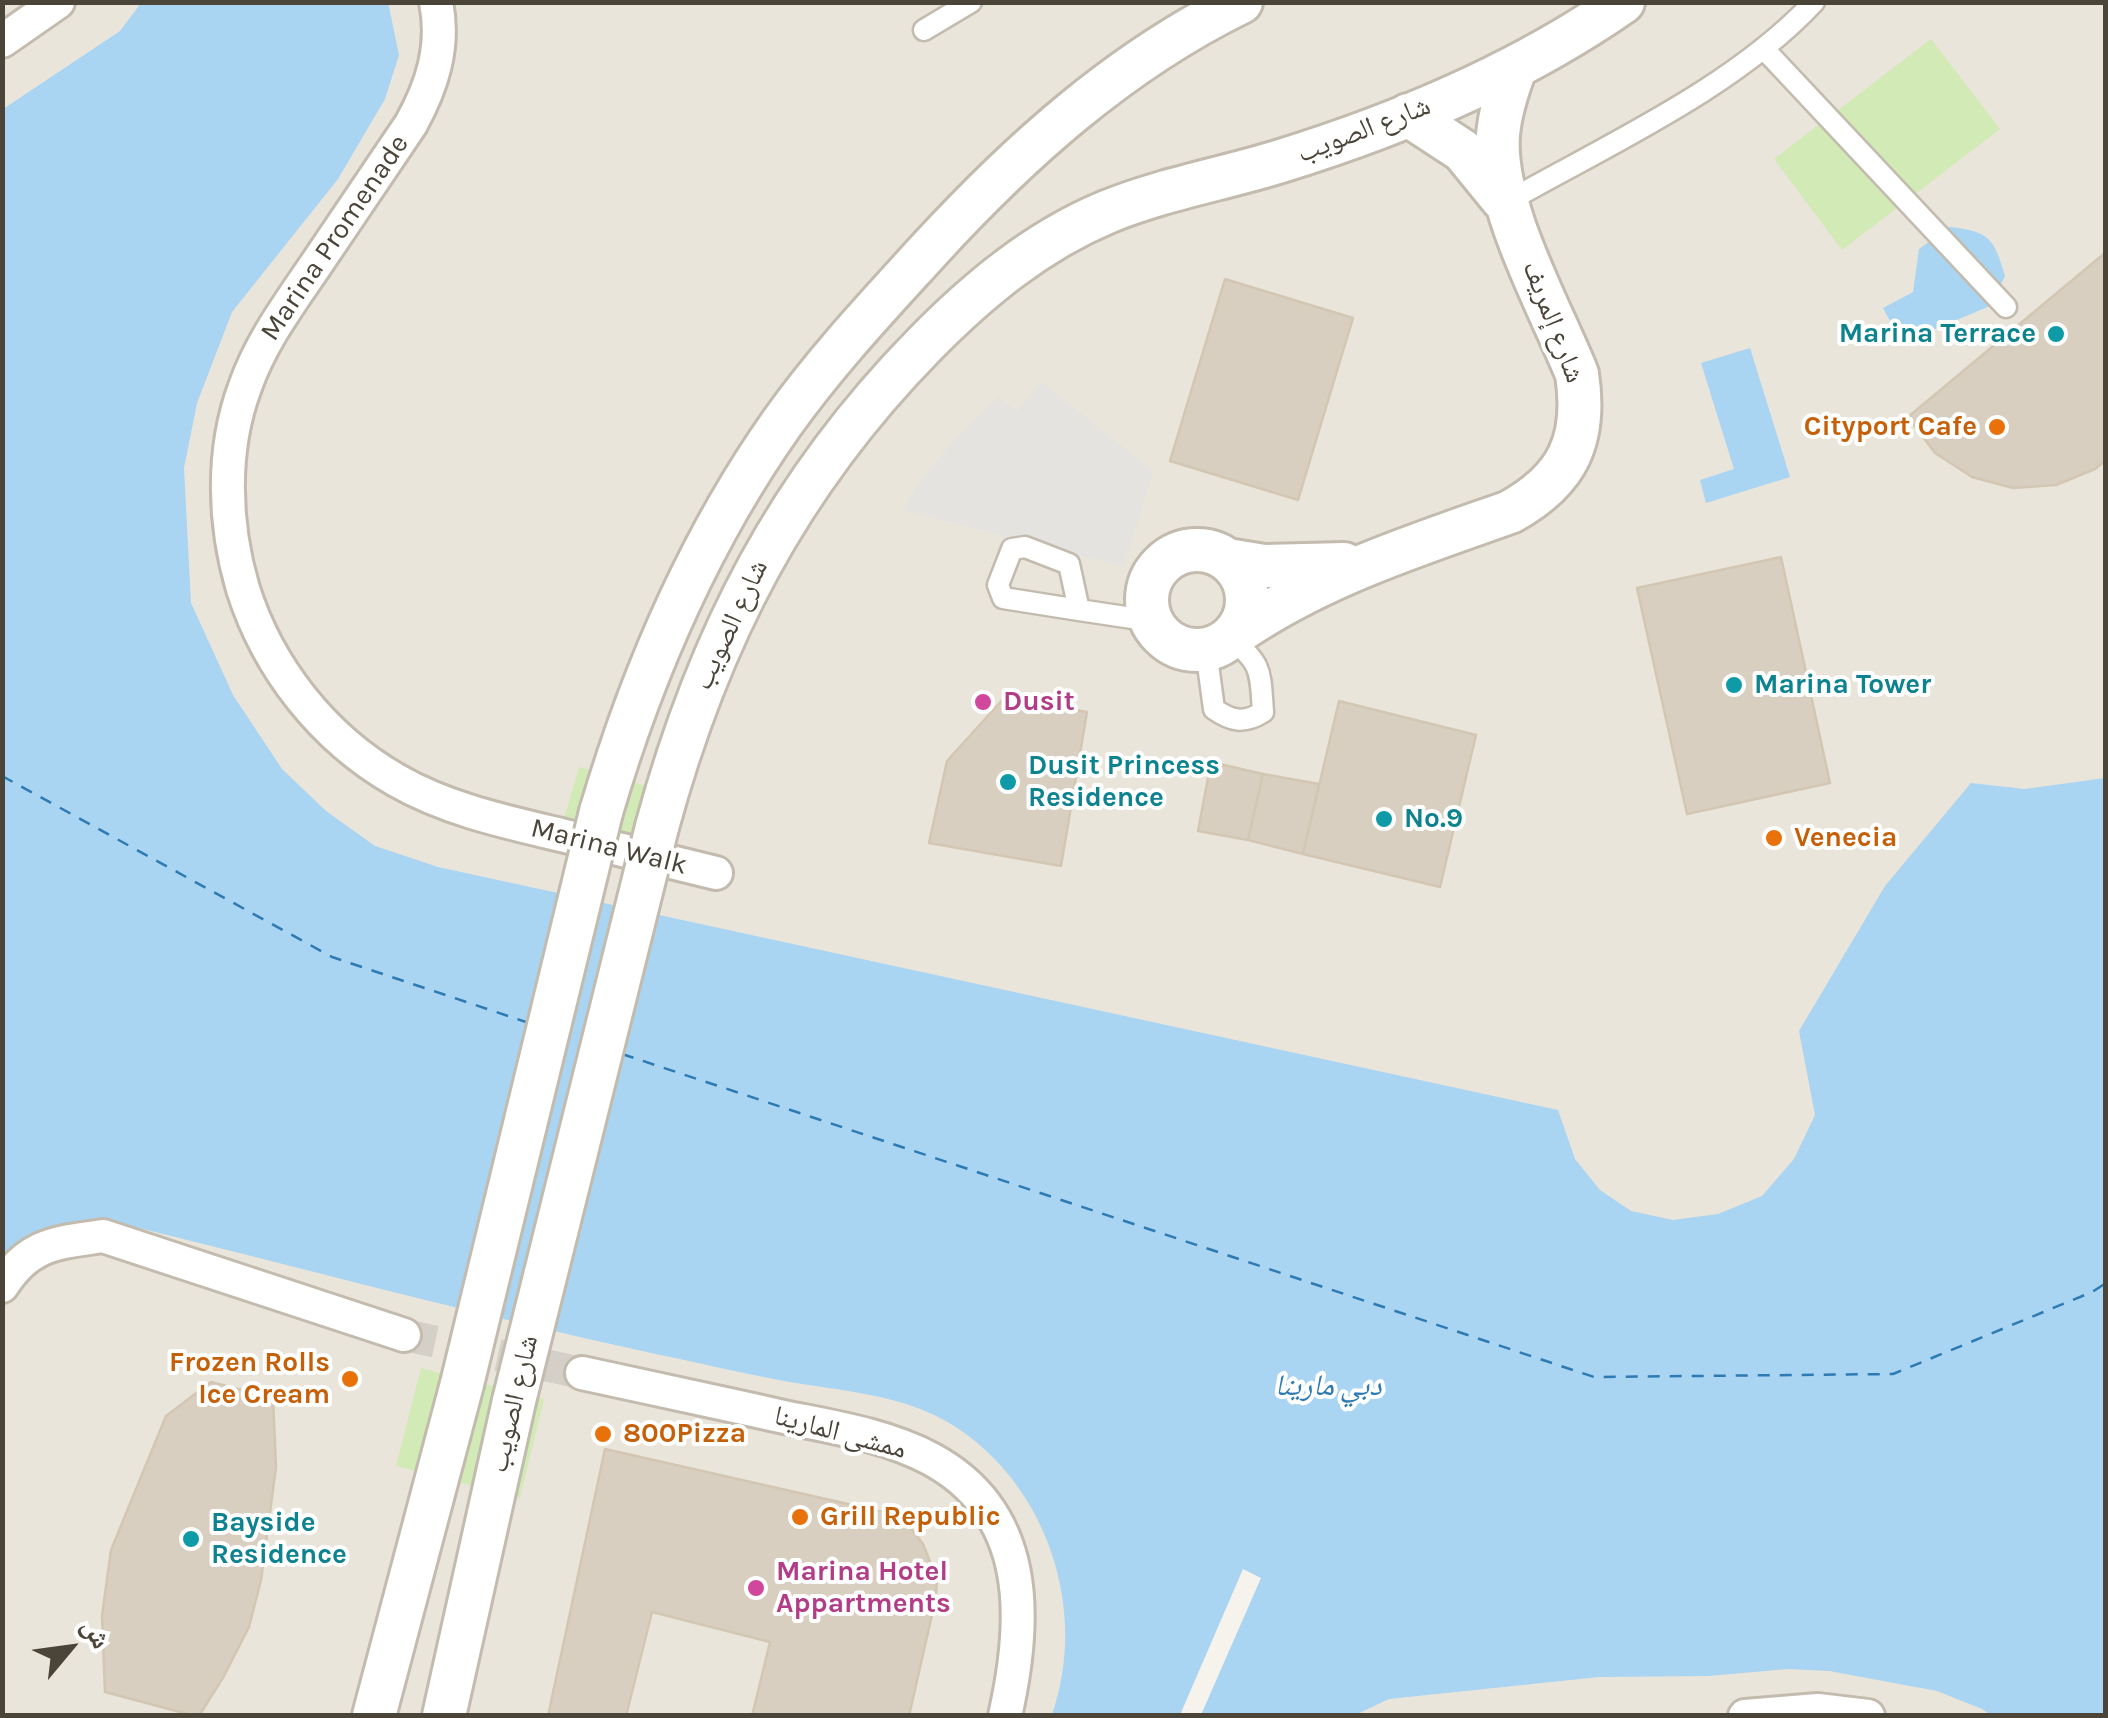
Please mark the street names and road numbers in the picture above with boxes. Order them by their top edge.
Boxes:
street label: شارع الصويب [1293,89,1435,171]
street label: Marina Promenade [254,129,416,347]
street label: شارع إلمريف [1514,256,1592,388]
street label: شارع الصويب [686,555,776,695]
street label: Marina Walk [527,811,691,883]
street label: شارع الصويب [482,1332,546,1476]
street label: ممشى المارينا [770,1399,910,1467]

